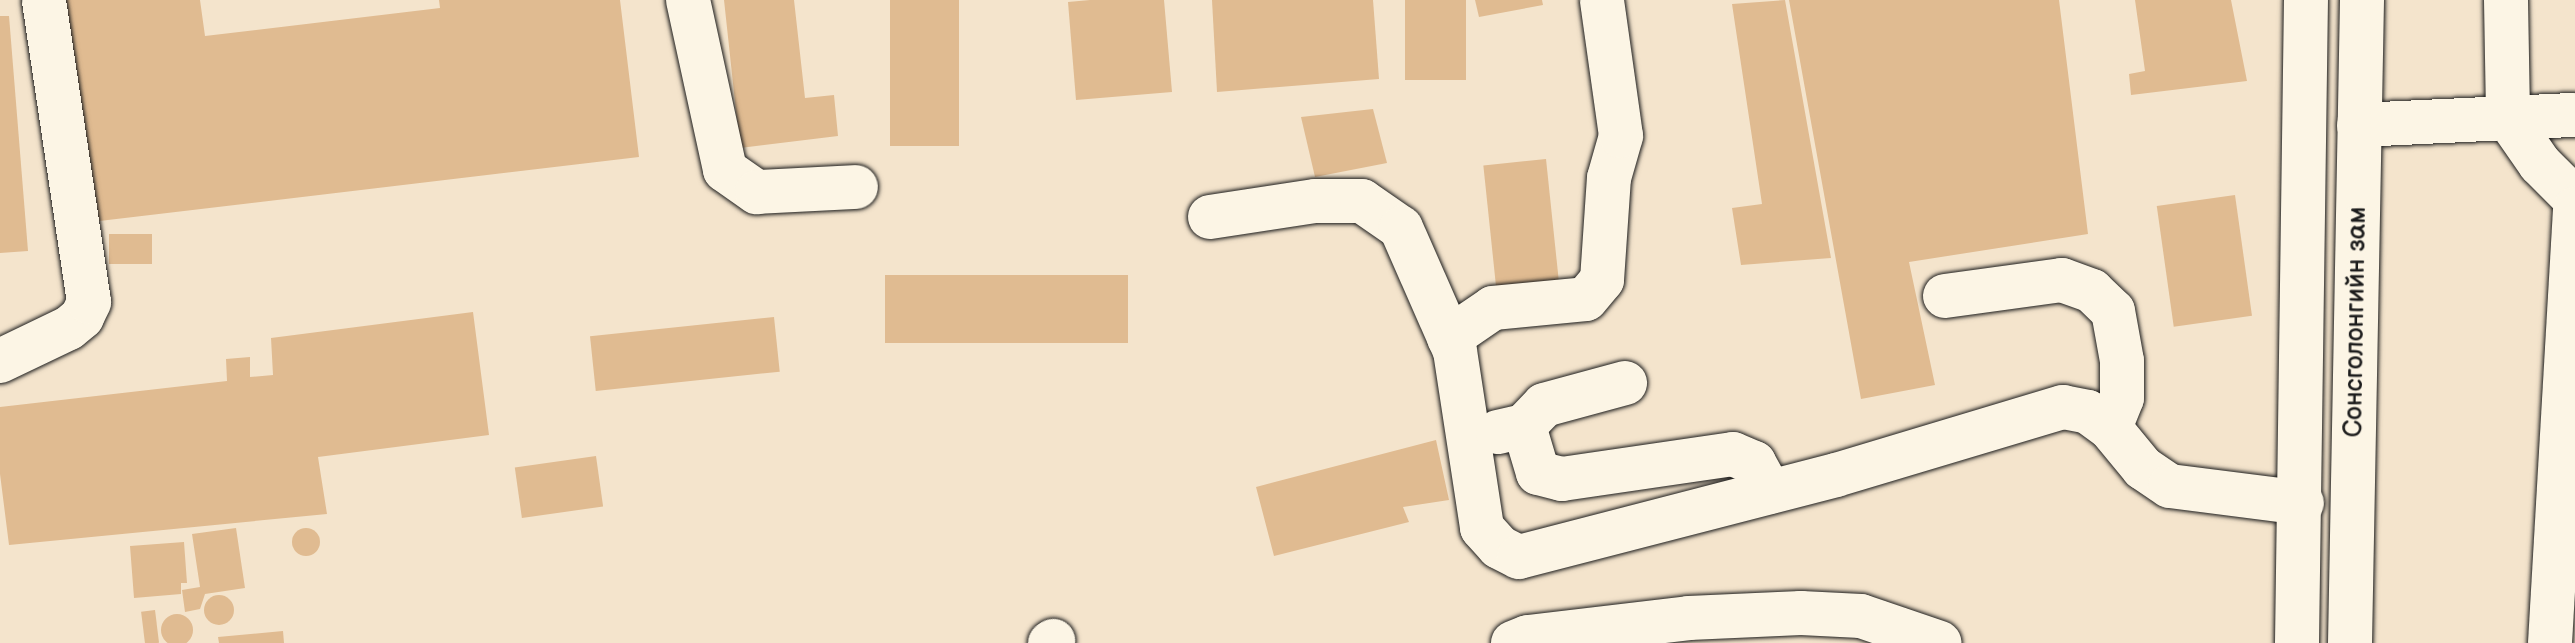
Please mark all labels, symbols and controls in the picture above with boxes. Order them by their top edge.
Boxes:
street label: Сонсголонгийн зам [2338,206,2374,438]

